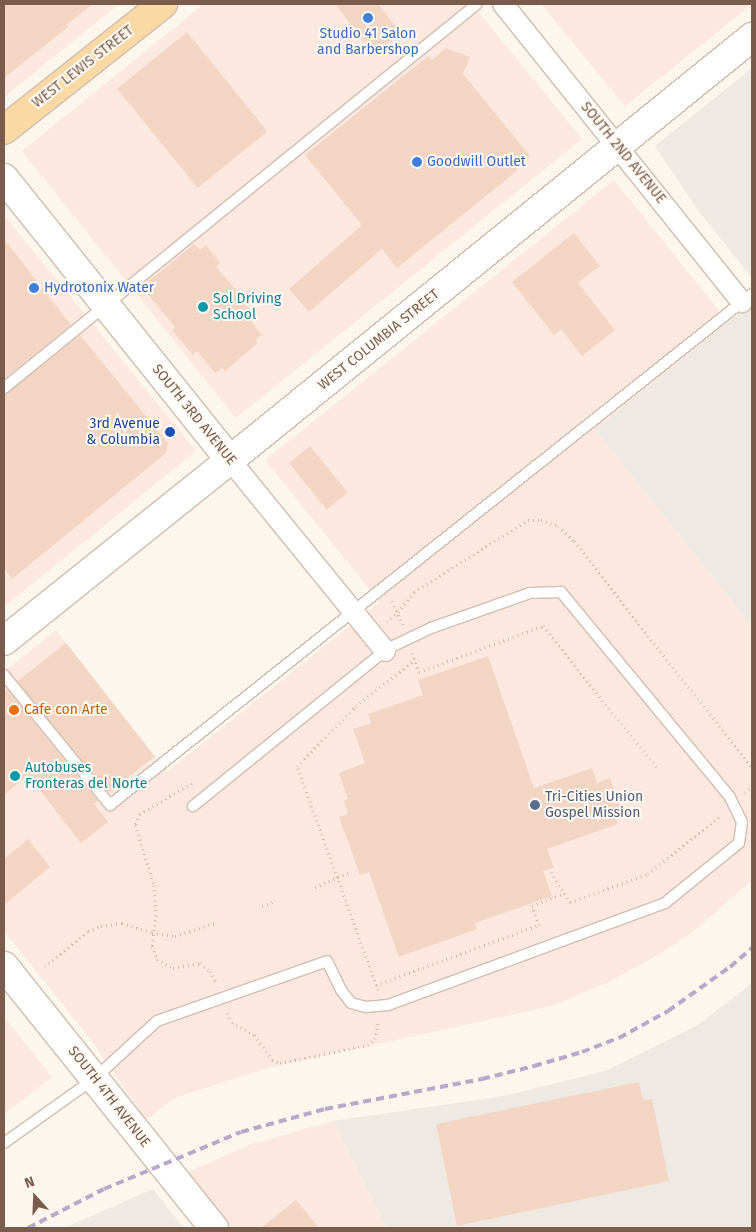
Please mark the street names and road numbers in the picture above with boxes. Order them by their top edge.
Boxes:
street label: WEST LEWIS STREET [29,22,137,112]
street label: SOUTH 2ND AVENUE [577,99,669,207]
street label: WEST COLUMBIA STREET [315,286,443,394]
street label: SOUTH 3RD AVENUE [148,361,240,469]
street label: SOUTH 4TH AVENUE [64,1043,154,1151]

